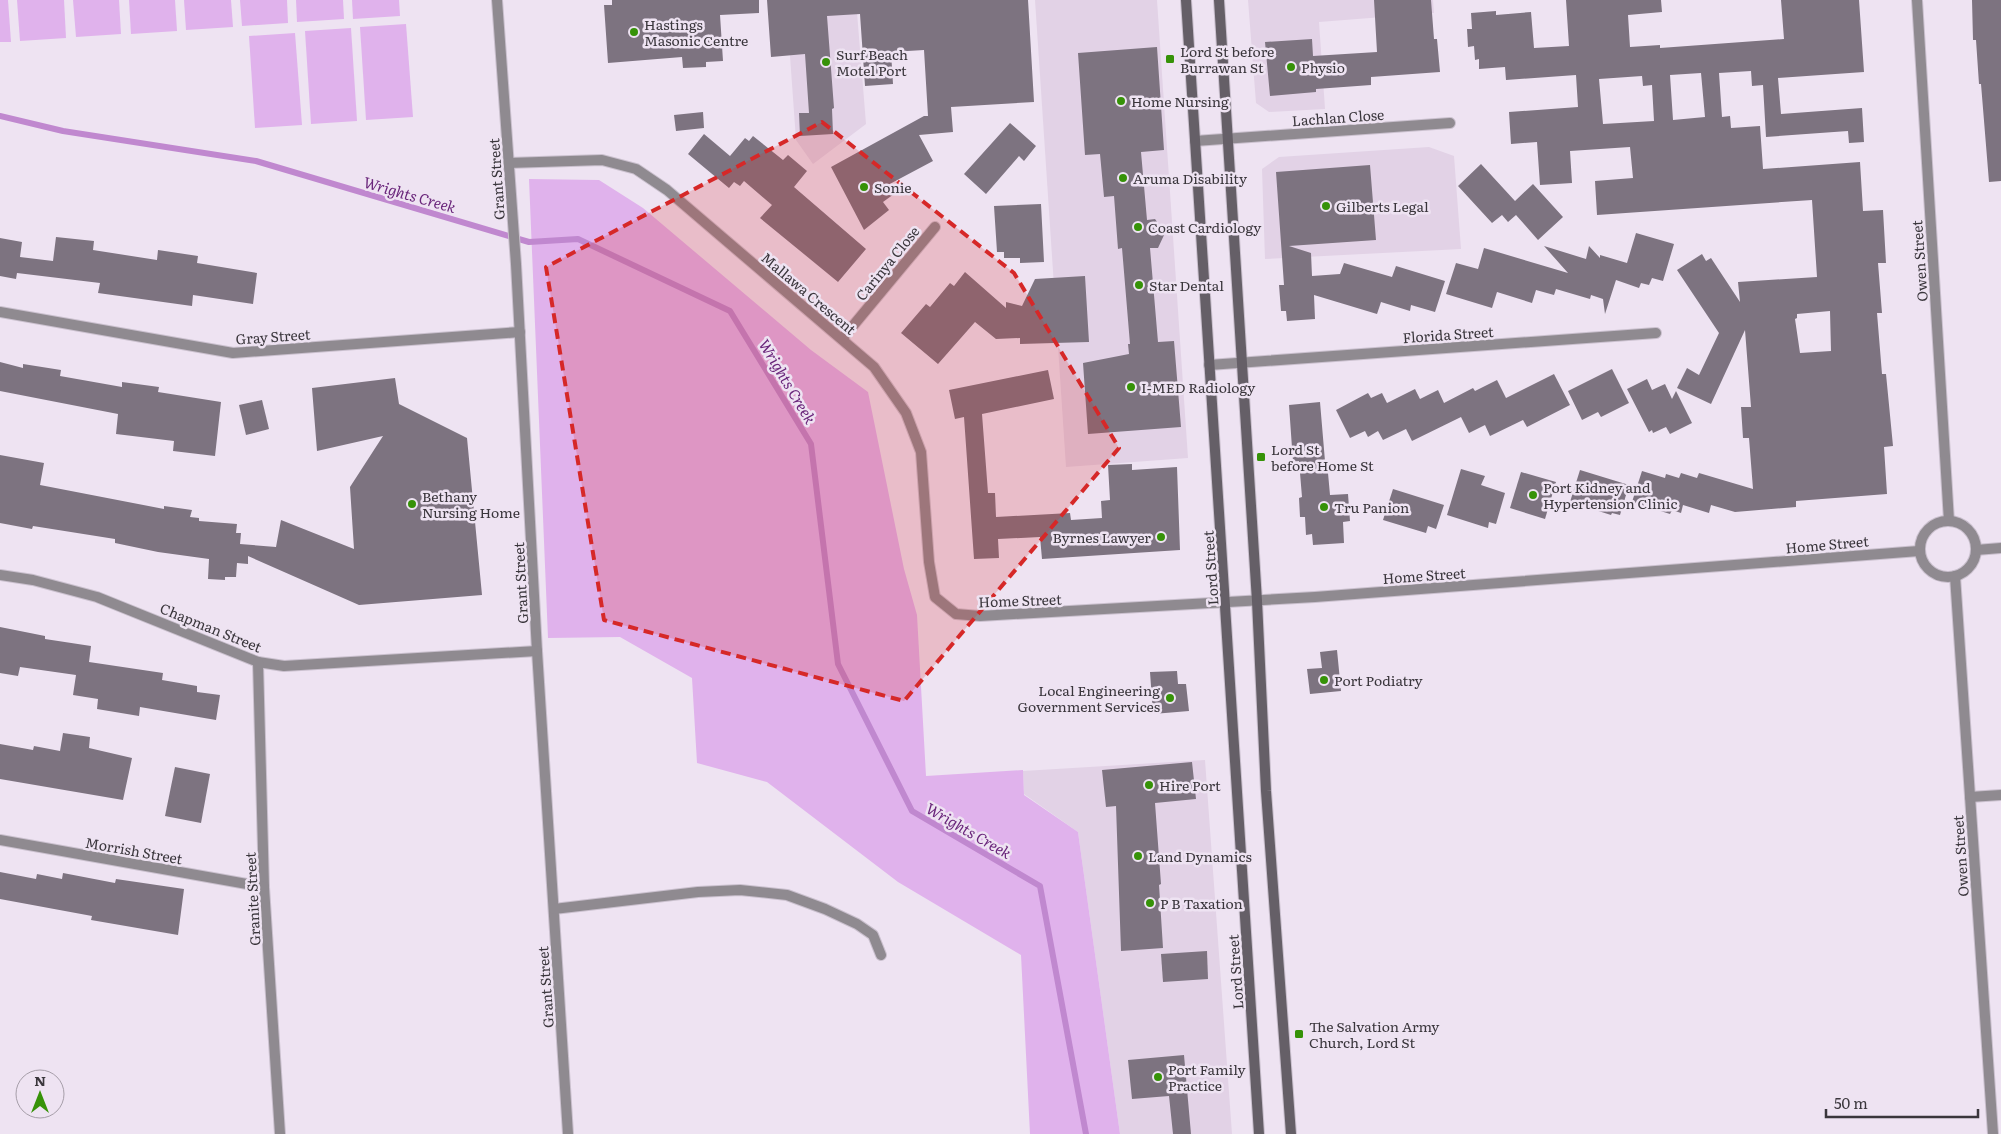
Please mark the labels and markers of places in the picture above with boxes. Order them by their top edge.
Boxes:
place label: Hastings Masonic Centre [644,14,748,50]
marker: Hastings Masonic Centre [628,26,640,38]
place label: Lord St before Burrawan St [1180,41,1274,77]
place label: Surf Beach Motel Port [836,44,908,80]
marker: Lord St before Burrawan St [1164,53,1176,65]
marker: Surf Beach Motel Port [820,56,832,68]
place label: Physio [1301,57,1345,77]
marker: Physio [1285,61,1297,73]
place label: Home Nursing [1131,91,1229,111]
marker: Home Nursing [1115,95,1127,107]
place label: Aruma Disability [1133,168,1248,188]
marker: Aruma Disability [1117,172,1129,184]
place label: Sonie [874,177,912,197]
marker: Sonie [858,181,870,193]
place label: Gilberts Legal [1336,196,1429,216]
marker: Gilberts Legal [1320,200,1332,212]
place label: Coast Cardiology [1148,217,1262,237]
marker: Coast Cardiology [1132,221,1144,233]
place label: Star Dental [1149,275,1224,295]
marker: Star Dental [1133,279,1145,291]
place label: I-MED Radiology [1141,377,1256,397]
marker: I-MED Radiology [1125,381,1137,393]
place label: Lord St before Home St [1271,439,1374,475]
marker: Lord St before Home St [1255,451,1267,463]
place label: Port Kidney and Hypertension Clinic [1543,477,1678,513]
place label: Bethany Nursing Home [422,486,520,522]
marker: Port Kidney and Hypertension Clinic [1527,489,1539,501]
place label: Tru Panion [1334,497,1409,517]
marker: Bethany Nursing Home [406,498,418,510]
marker: Tru Panion [1318,501,1330,513]
place label: Byrnes Lawyer [1053,527,1151,547]
marker: Byrnes Lawyer [1155,531,1167,543]
place label: Port Podiatry [1334,670,1424,690]
marker: Port Podiatry [1318,674,1330,686]
place label: Local Engineering Government Services [1017,680,1160,716]
marker: Local Engineering Government Services [1164,692,1176,704]
place label: Hire Port [1159,775,1221,795]
marker: Hire Port [1143,779,1155,791]
place label: Land Dynamics [1148,846,1252,866]
marker: Land Dynamics [1132,850,1144,862]
place label: P B Taxation [1160,893,1243,913]
marker: P B Taxation [1144,897,1156,909]
place label: The Salvation Army Church, Lord St [1309,1016,1440,1052]
marker: The Salvation Army Church, Lord St [1293,1028,1305,1040]
place label: Port Family Practice [1168,1059,1246,1095]
marker: Port Family Practice [1152,1071,1164,1083]

